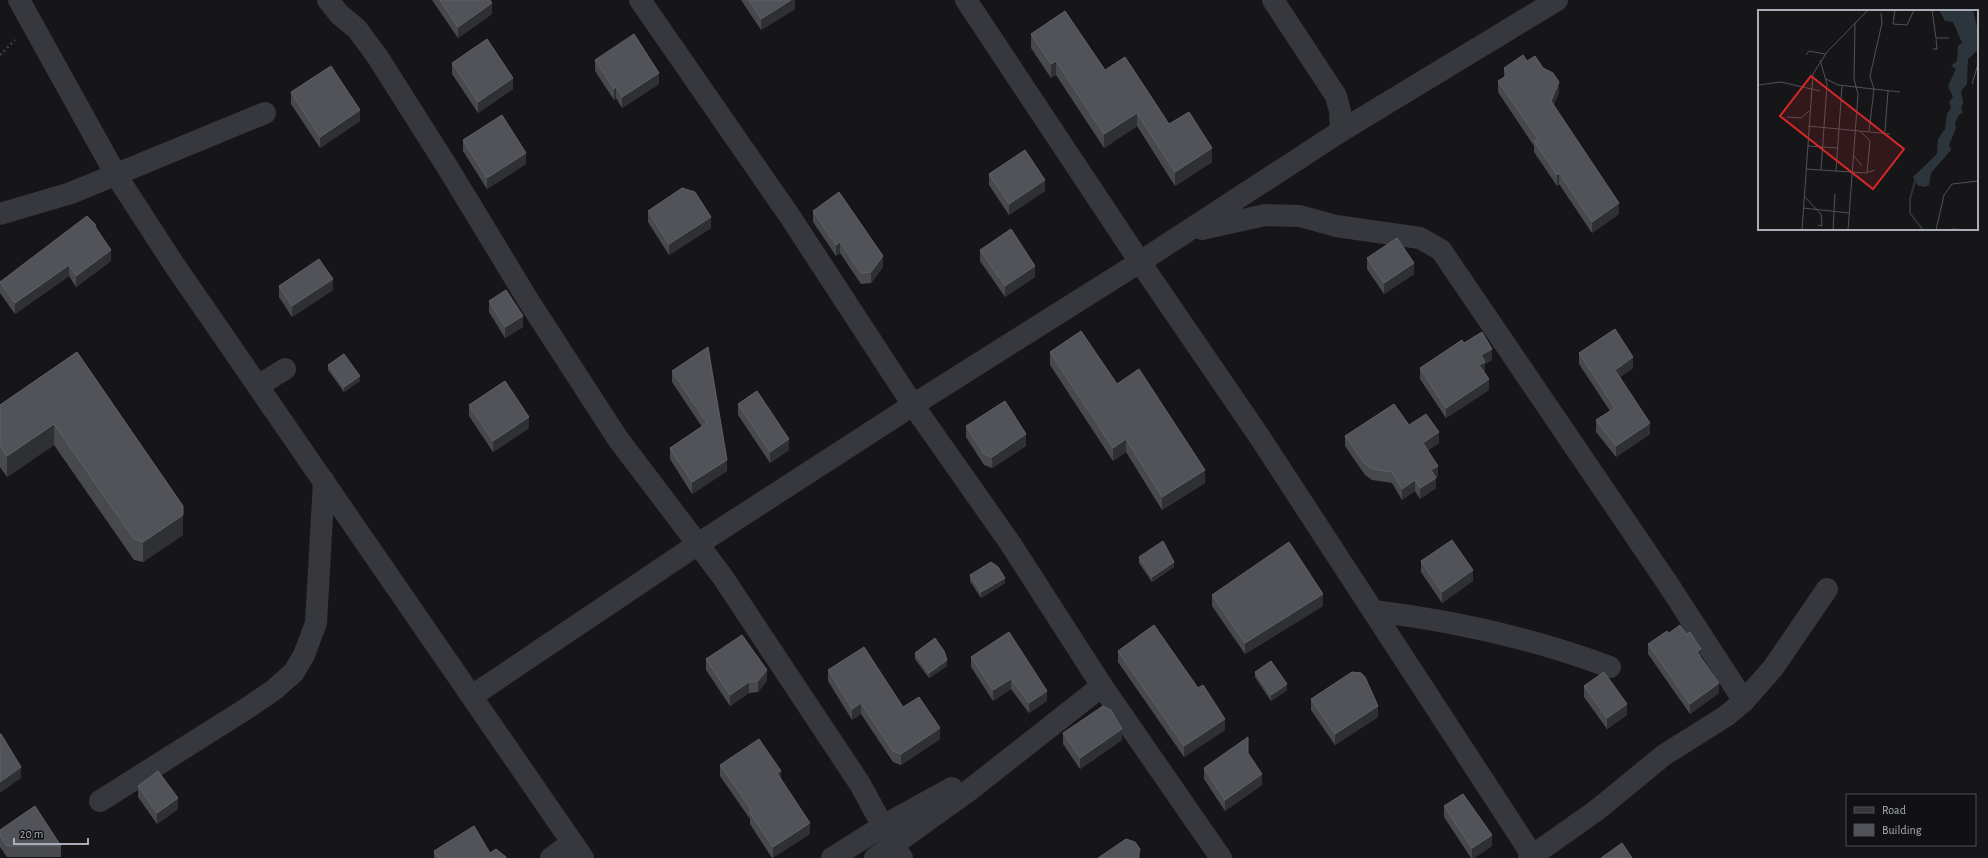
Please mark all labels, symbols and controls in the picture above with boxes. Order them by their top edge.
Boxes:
inset map [1758,10,1978,230]
legend [1846,794,1976,846]
text: Road [1882,804,1906,816]
scale bar [14,820,88,846]
text: Building [1882,824,1922,836]
text: 20 m [20,828,43,840]

